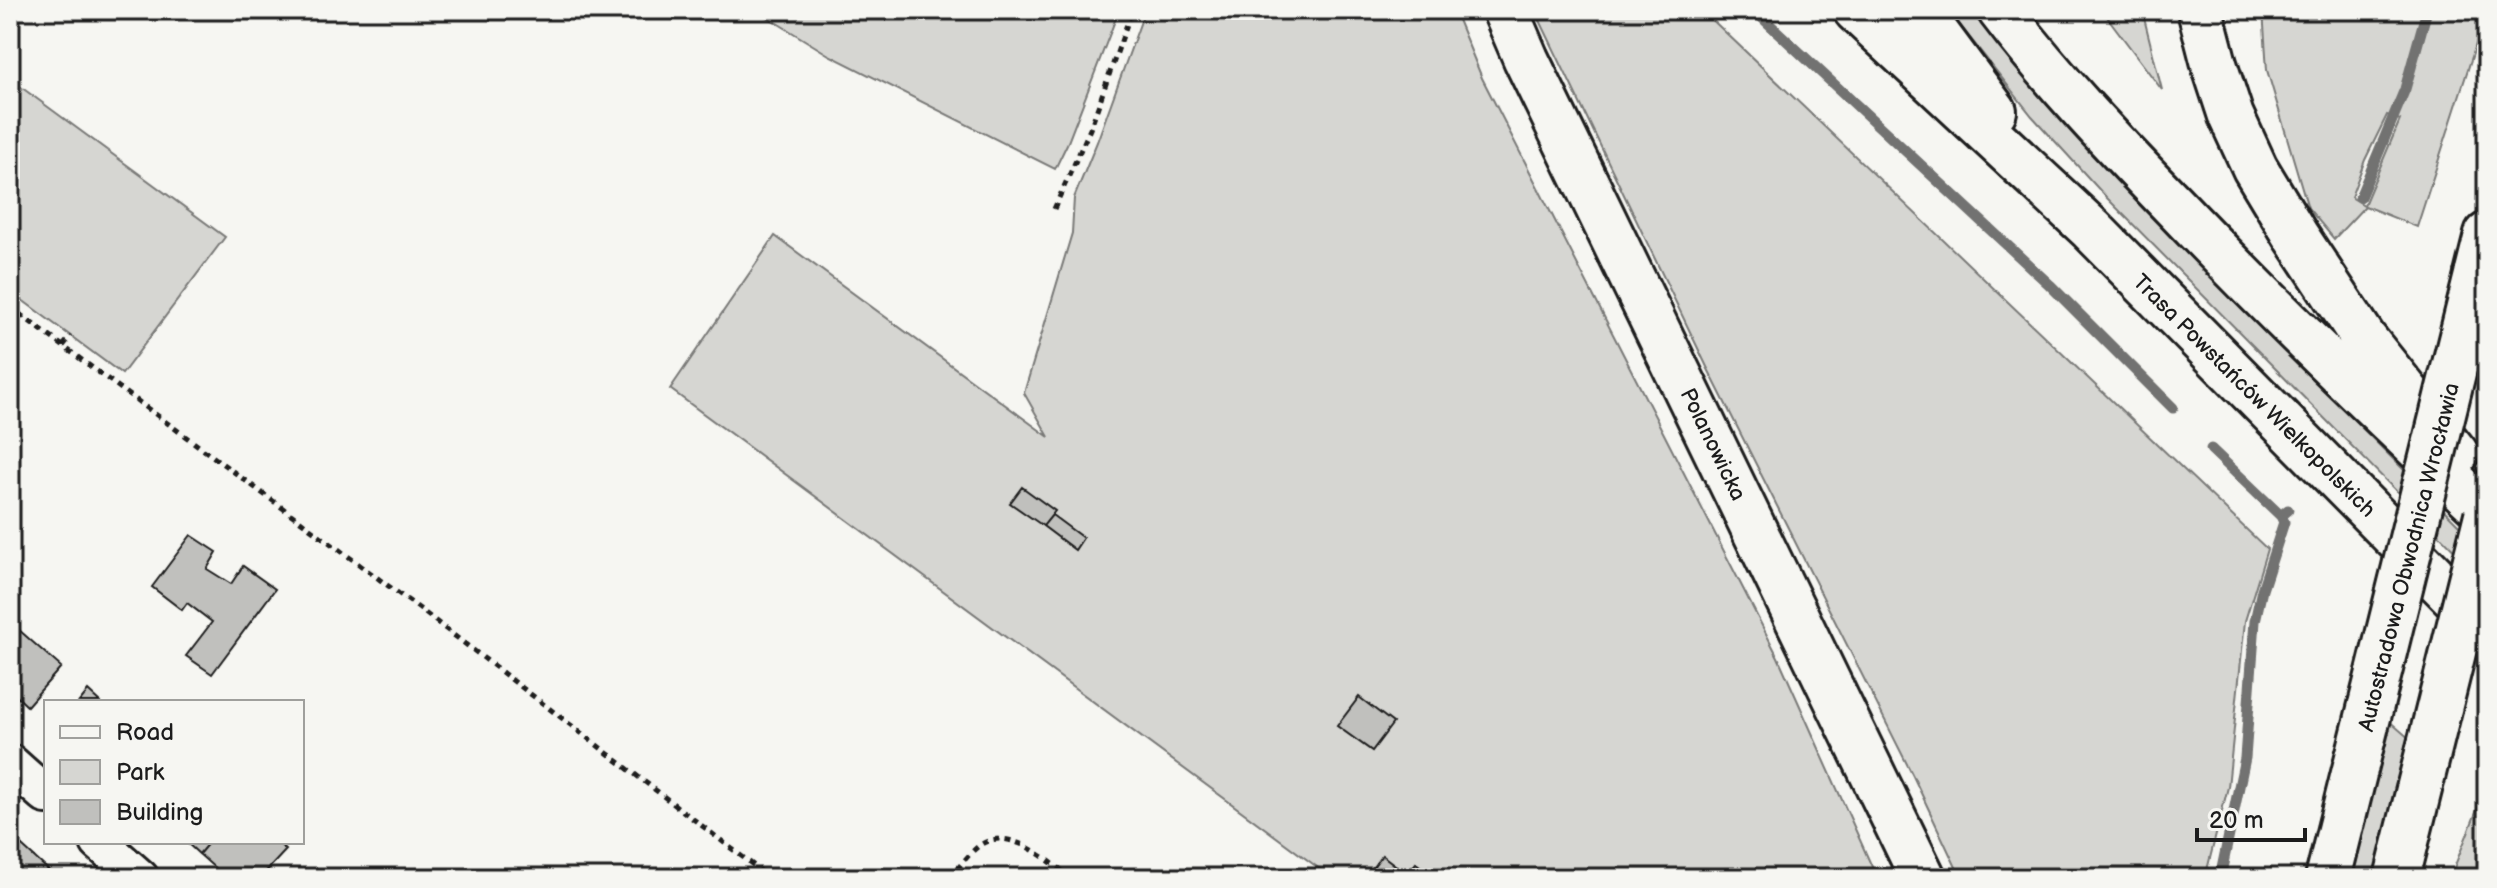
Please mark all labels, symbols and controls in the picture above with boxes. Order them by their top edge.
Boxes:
street label: Trasa Powstańców Wielkopolskich [2127,269,2381,523]
street label: Autostradowa Obwodnica Wrocławia [2353,380,2466,735]
street label: Polanowicka [1674,384,1752,505]
legend [44,700,304,844]
text: Road [116,718,174,747]
text: Park [116,758,164,787]
scale bar [2197,792,2305,842]
text: Building [116,798,203,827]
text: 20 m [2209,806,2264,835]

